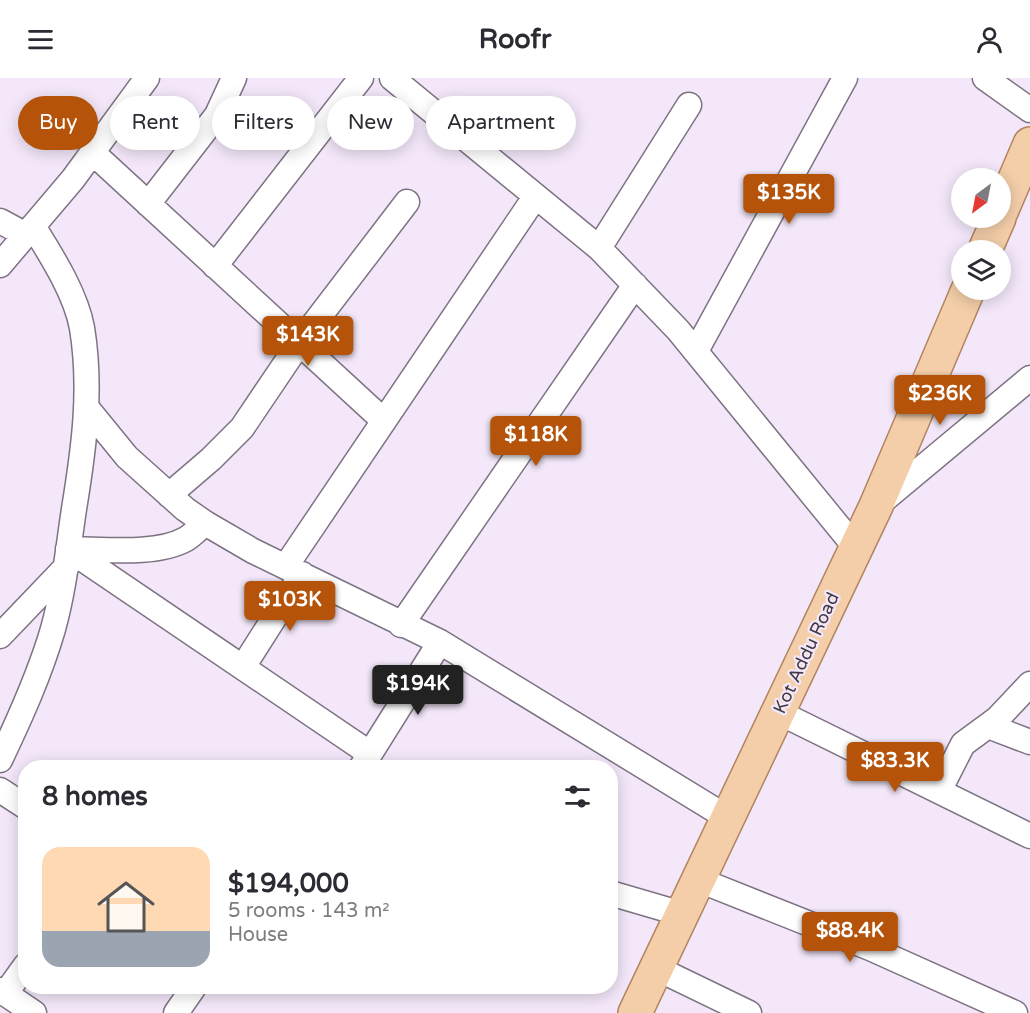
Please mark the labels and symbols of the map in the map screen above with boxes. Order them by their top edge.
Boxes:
north arrow [951,168,1011,228]
pin: $135K [747,174,831,225]
pin: $143K [266,316,350,367]
pin: $236K [898,375,982,426]
pin: $118K [494,416,578,467]
pin: $103K [248,581,332,632]
street label: Kot Addu Road [768,589,844,717]
pin: $194K [376,665,460,716]
pin: $83.3K [846,742,944,793]
pin: $88.4K [801,912,899,963]

